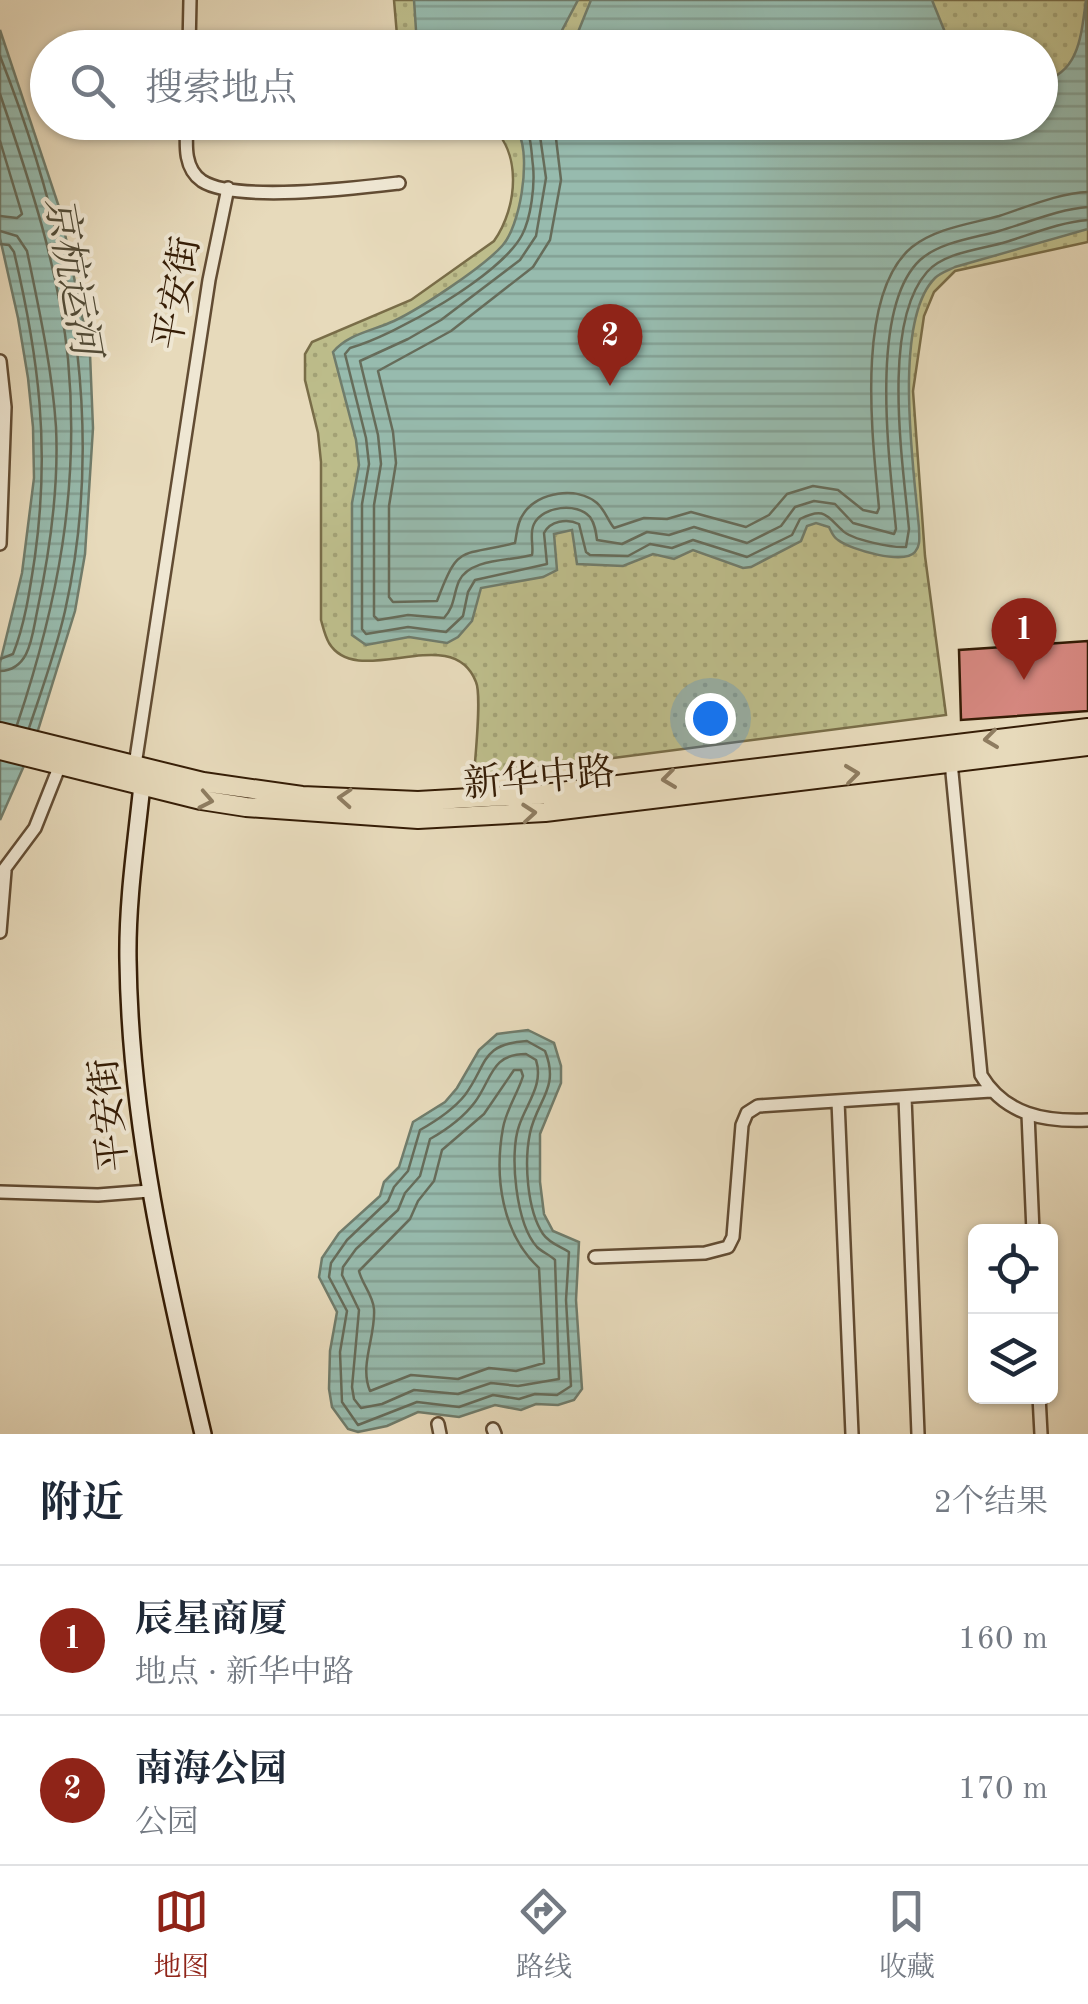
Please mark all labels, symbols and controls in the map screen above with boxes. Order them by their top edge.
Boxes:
search box [30,30,1058,140]
icon: search [65,58,120,113]
text: 搜索地点 [145,71,297,109]
water label: 京杭运河 [36,194,109,365]
street label: 平安街 [146,233,208,353]
pin: 2 [578,304,642,386]
pin: 1 [992,598,1056,680]
your location [685,693,736,744]
one-way arrow [983,728,999,749]
street label: 新华中路 [462,751,617,806]
one-way arrow [844,765,860,786]
one-way arrow [660,768,676,789]
one-way arrow [336,788,352,809]
one-way arrow [198,789,214,810]
one-way arrow [522,803,538,825]
street label: 平安街 [82,1056,136,1174]
map controls [968,1224,1058,1404]
button: locate [968,1224,1058,1314]
button: layers [968,1314,1058,1404]
text: 附近 [40,1484,124,1526]
text: 2个结果 [933,1488,1048,1520]
text: 辰星商厦 [135,1602,287,1640]
text: 1 [63,1624,82,1656]
text: 160 m [958,1624,1048,1656]
text: 地点 · 新华中路 [135,1658,354,1690]
text: 南海公园 [135,1752,287,1790]
text: 2 [63,1774,82,1806]
text: 170 m [958,1774,1048,1806]
text: 公园 [135,1808,199,1840]
tab: 地图 [153,1884,209,1987]
tab: 路线 [516,1884,572,1987]
tab: 收藏 [879,1884,935,1987]

